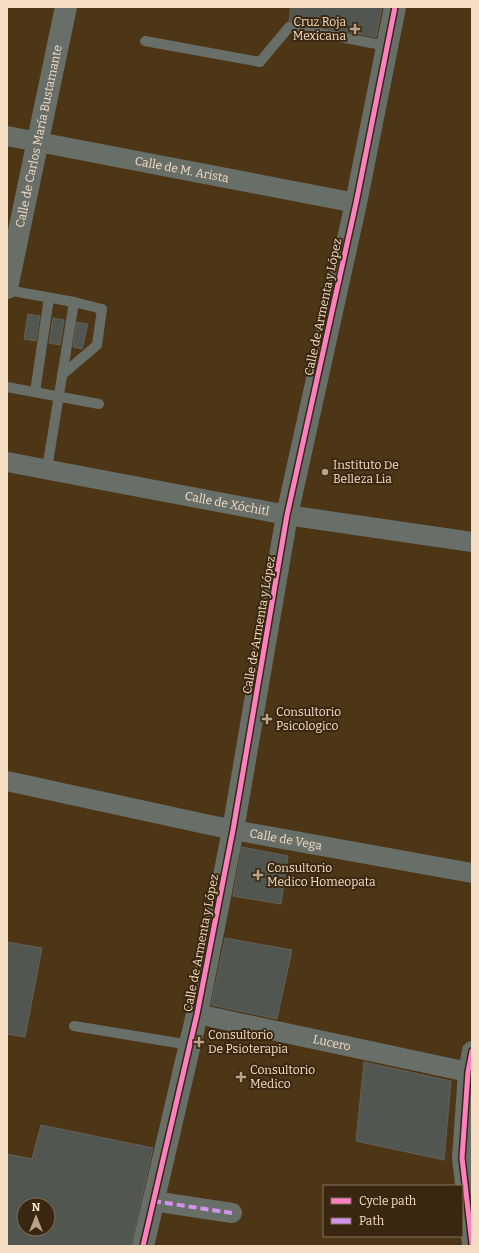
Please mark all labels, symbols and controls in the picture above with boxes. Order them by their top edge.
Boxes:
place label: Cruz Roja Mexicana [293,15,346,43]
marker: Cruz Roja Mexicana [349,23,361,35]
street label: Calle de Carlos María Bustamante [13,44,65,229]
street label: Calle de M. Arista [134,154,230,186]
street label: Calle de Armenta y López [302,237,344,377]
place label: Instituto De Belleza Lia [333,458,399,486]
marker: Instituto De Belleza Lia [320,467,330,477]
street label: Calle de Xóchitl [184,489,271,519]
street label: Calle de Armenta y López [240,555,278,695]
place label: Consultorio Psicologico [276,705,341,733]
marker: Consultorio Psicologico [261,713,273,725]
street label: Calle de Vega [249,826,324,853]
place label: Consultorio Medico Homeopata [267,861,376,889]
marker: Consultorio Medico Homeopata [252,869,264,881]
street label: Calle de Armenta y López [181,873,221,1013]
place label: Consultorio De Psioterapia [208,1028,289,1056]
street label: Lucero [312,1032,352,1054]
marker: Consultorio De Psioterapia [193,1036,205,1048]
place label: Consultorio Medico [250,1063,315,1091]
marker: Consultorio Medico [235,1071,247,1083]
legend [323,1185,463,1237]
text: Cycle path [359,1194,417,1208]
north arrow [16,1197,56,1237]
text: N [32,1201,41,1214]
text: Path [359,1214,385,1228]

